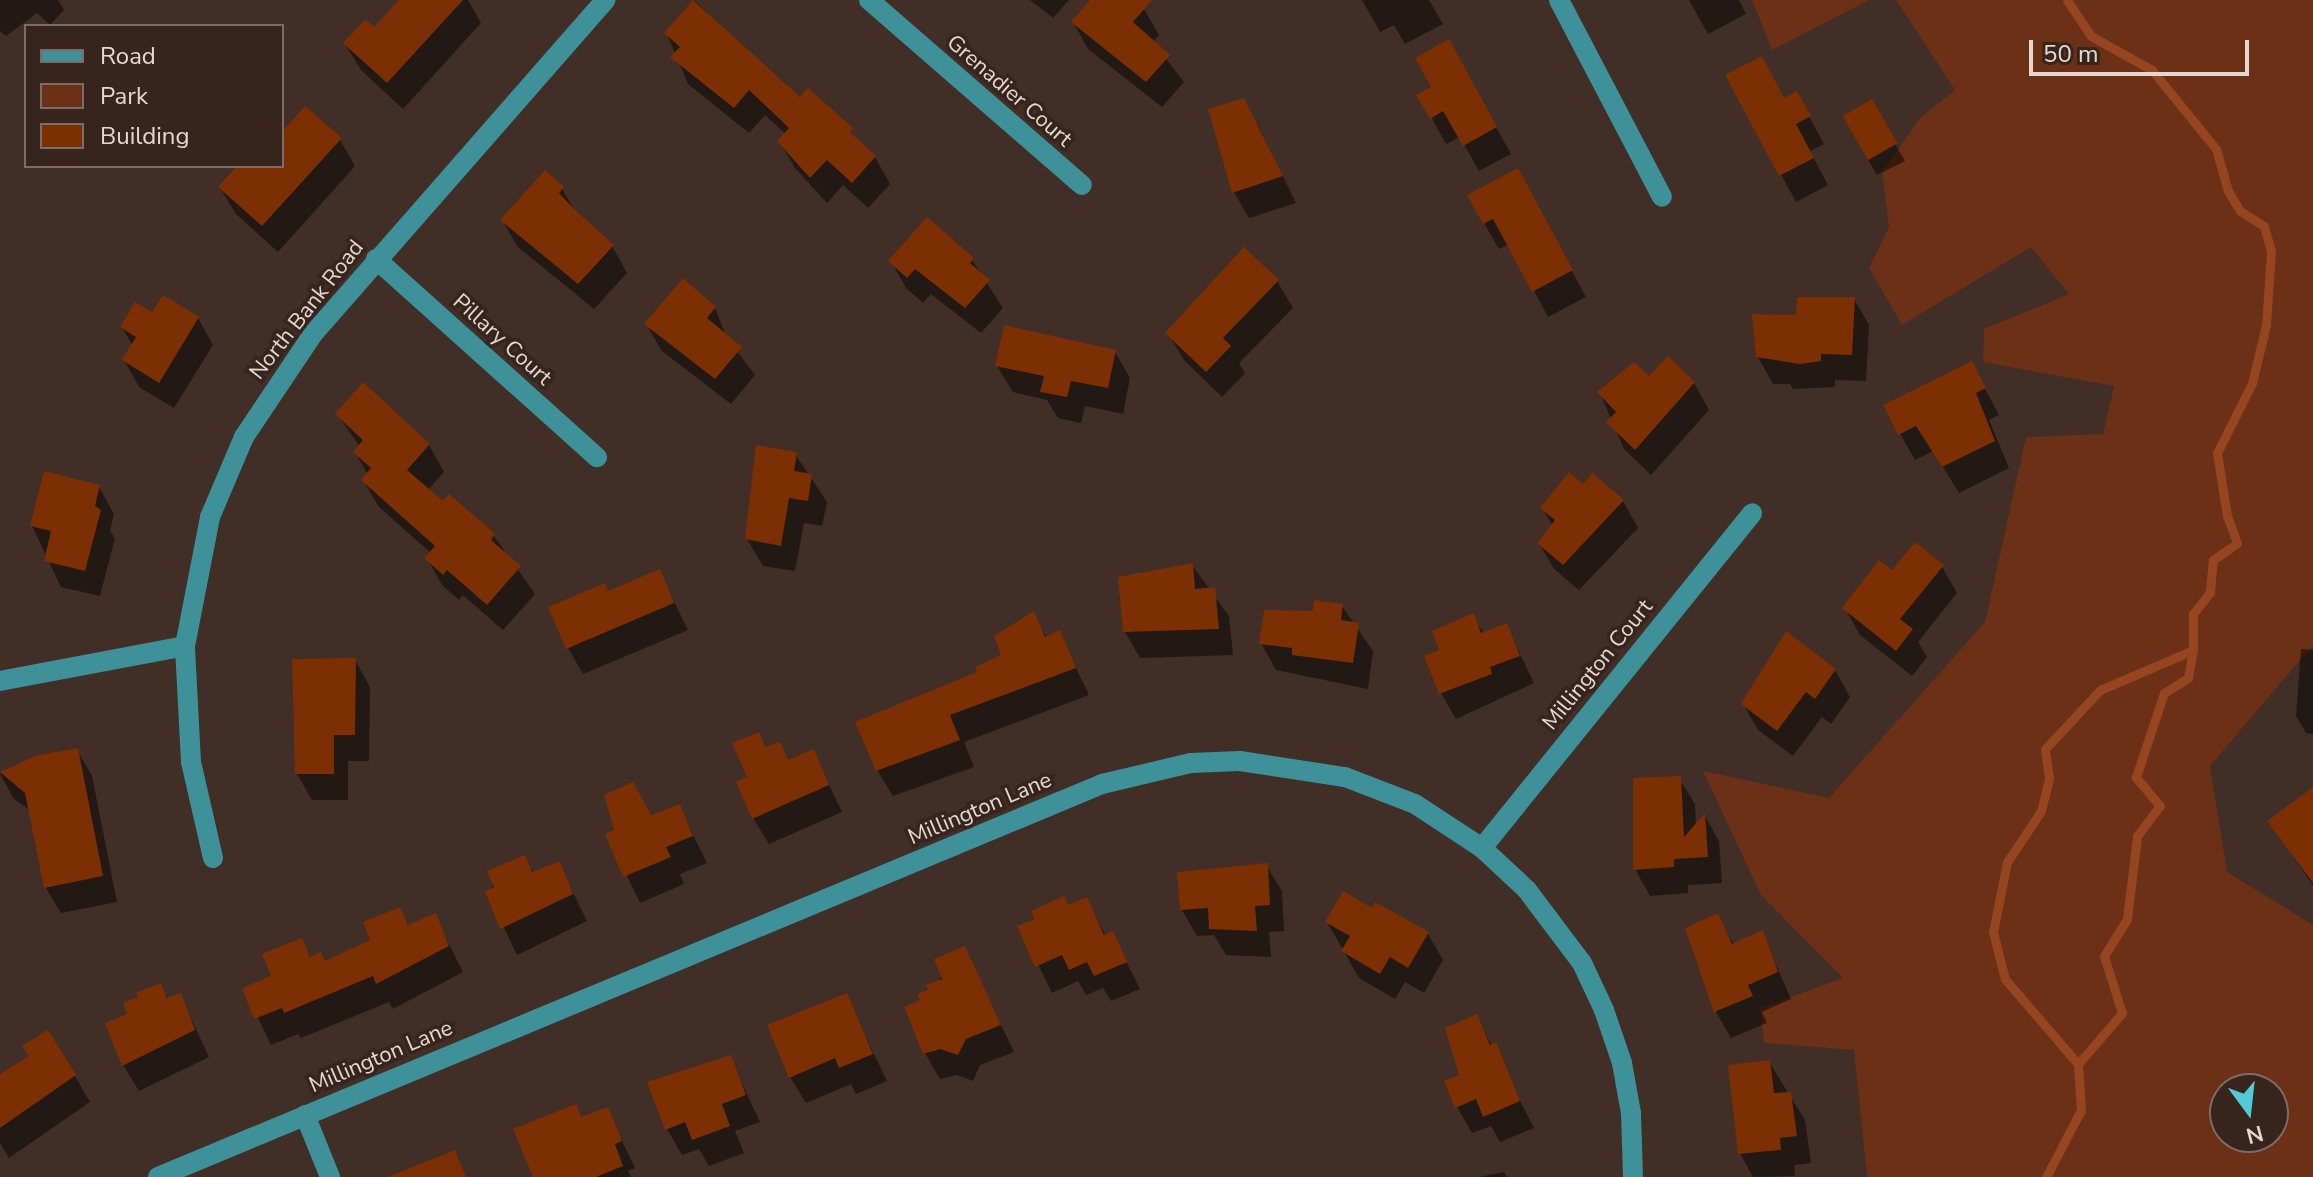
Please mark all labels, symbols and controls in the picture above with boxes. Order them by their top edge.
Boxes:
legend [24,24,284,168]
scale bar [2033,24,2253,74]
street label: Grenadier Court [941,29,1077,153]
text: 50 m [2043,38,2099,70]
text: Road [100,40,156,72]
text: Park [100,80,148,112]
text: Building [100,120,190,152]
street label: North Bank Road [244,235,370,385]
street label: Pillary Court [447,289,557,391]
street label: Millington Court [1537,594,1659,736]
street label: Millington Lane [904,767,1056,851]
street label: Millington Lane [305,1015,457,1099]
north arrow [2209,1073,2289,1153]
text: N [2243,1118,2267,1151]

